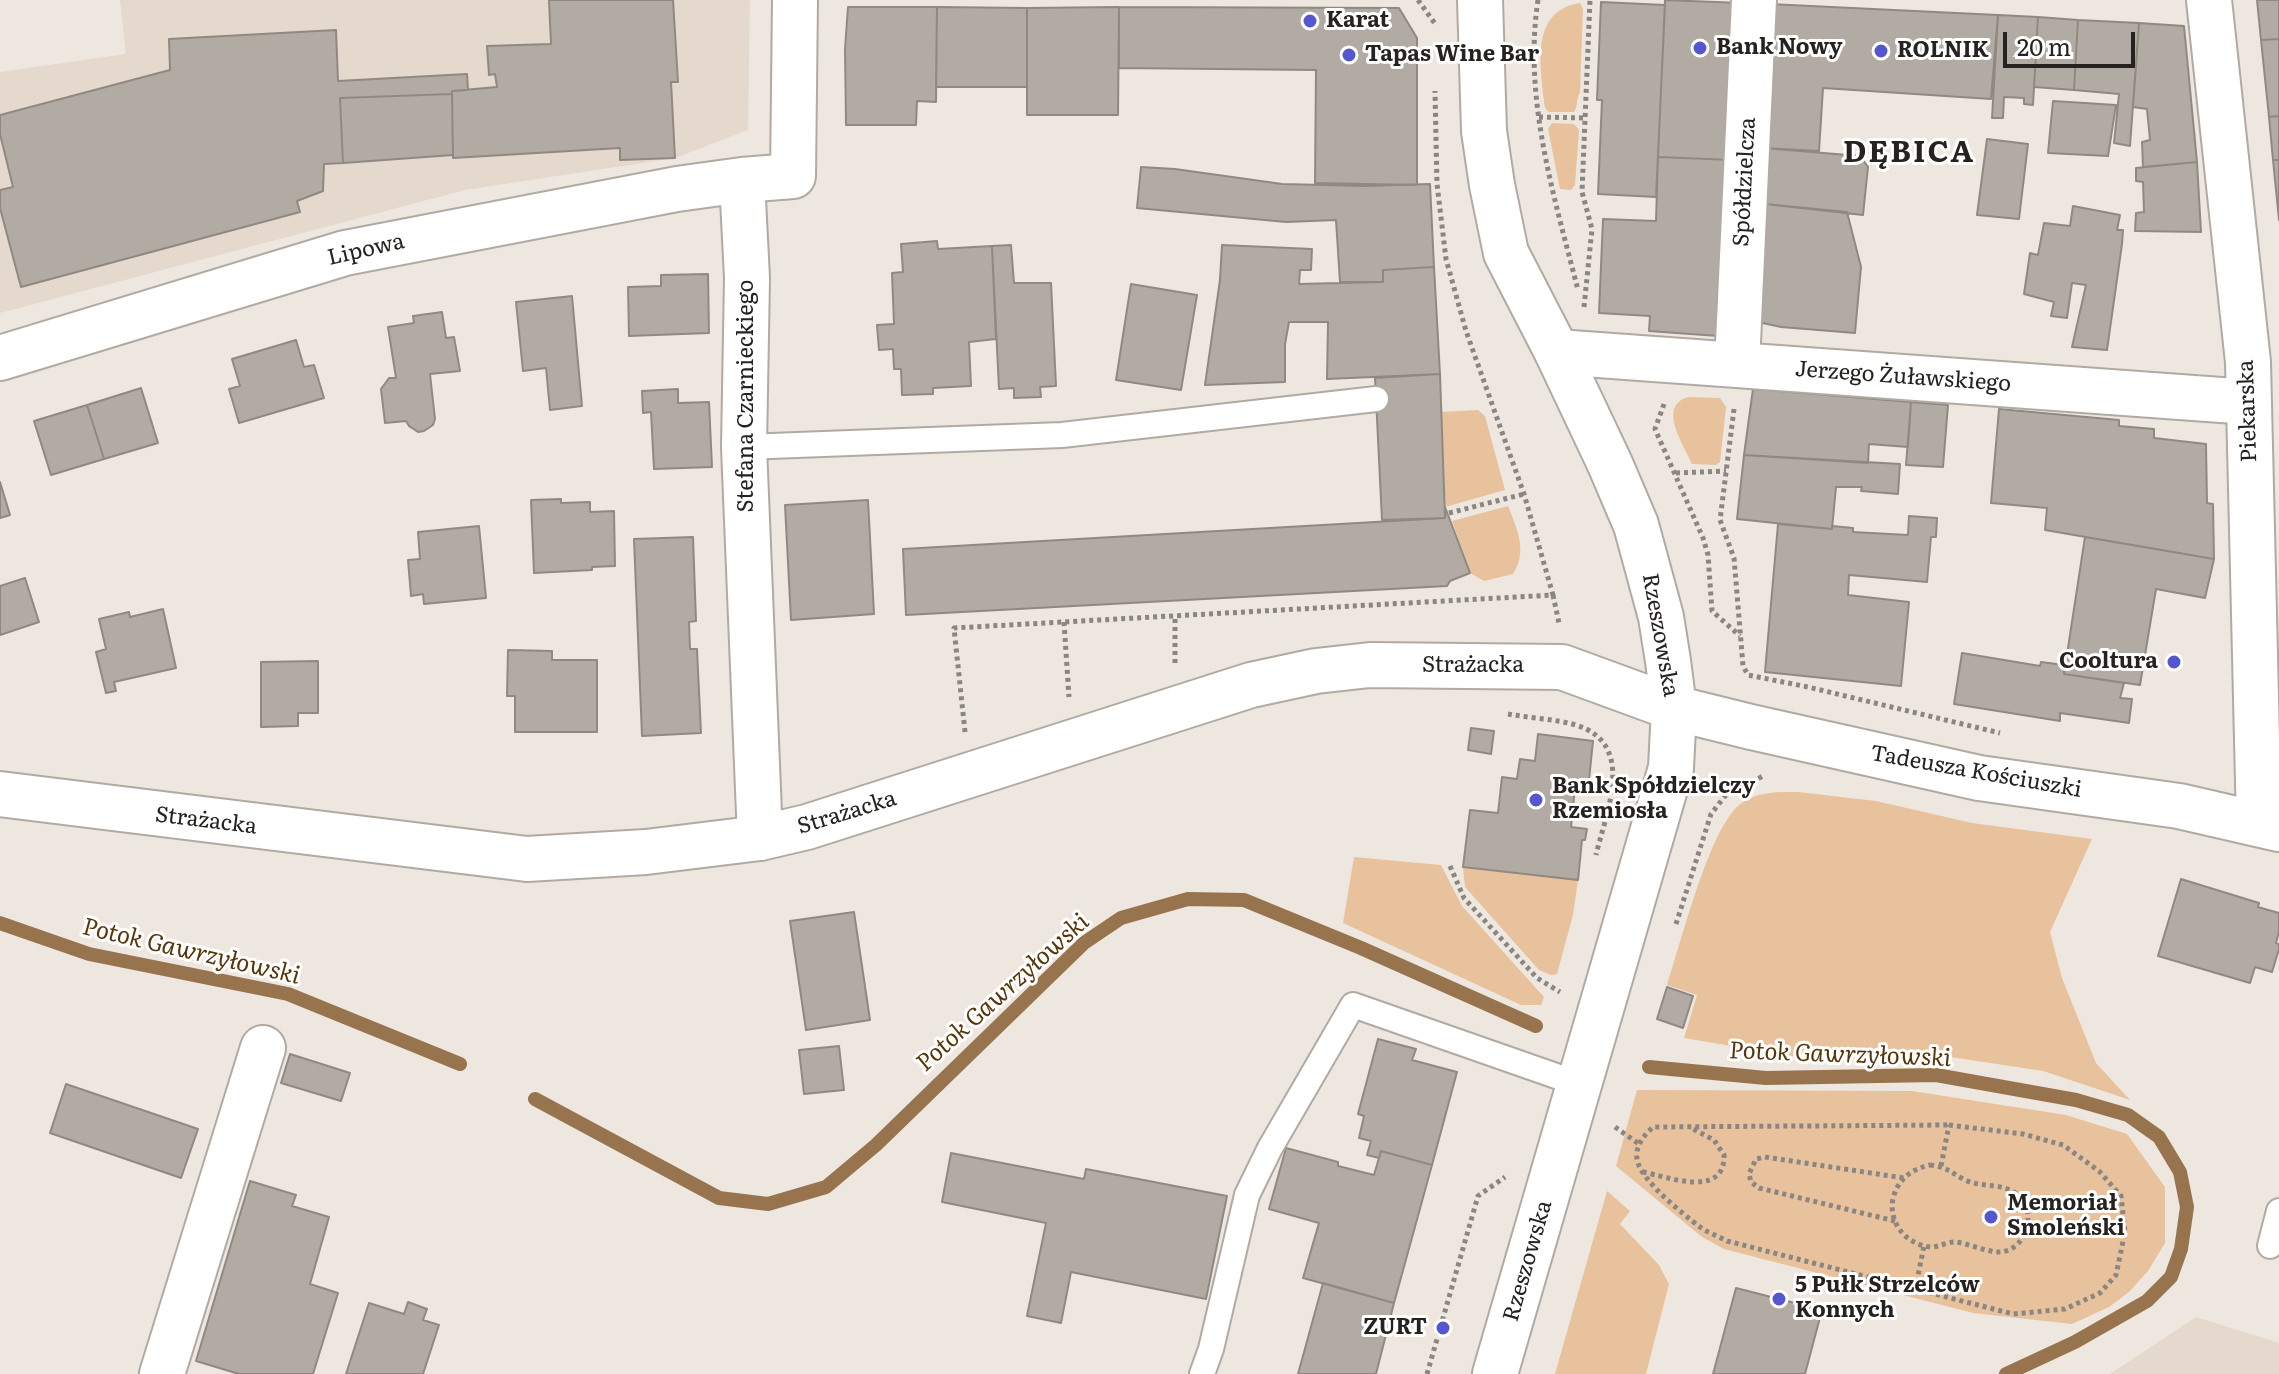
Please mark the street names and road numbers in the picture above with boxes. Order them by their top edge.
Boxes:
street label: Spółdzielcza [1728,117,1762,247]
street label: Lipowa [325,228,407,272]
street label: Stefana Czarnieckiego [734,279,760,513]
street label: Jerzego Żuławskiego [1794,356,2012,398]
street label: Piekarska [2233,359,2263,463]
street label: Rzeszowska [1636,571,1684,699]
street label: Strażacka [1422,653,1524,679]
street label: Tadeusza Kościuszki [1868,740,2084,804]
street label: Strażacka [794,785,900,841]
street label: Strażacka [154,802,258,840]
street label: Rzeszowska [1498,1197,1558,1325]

